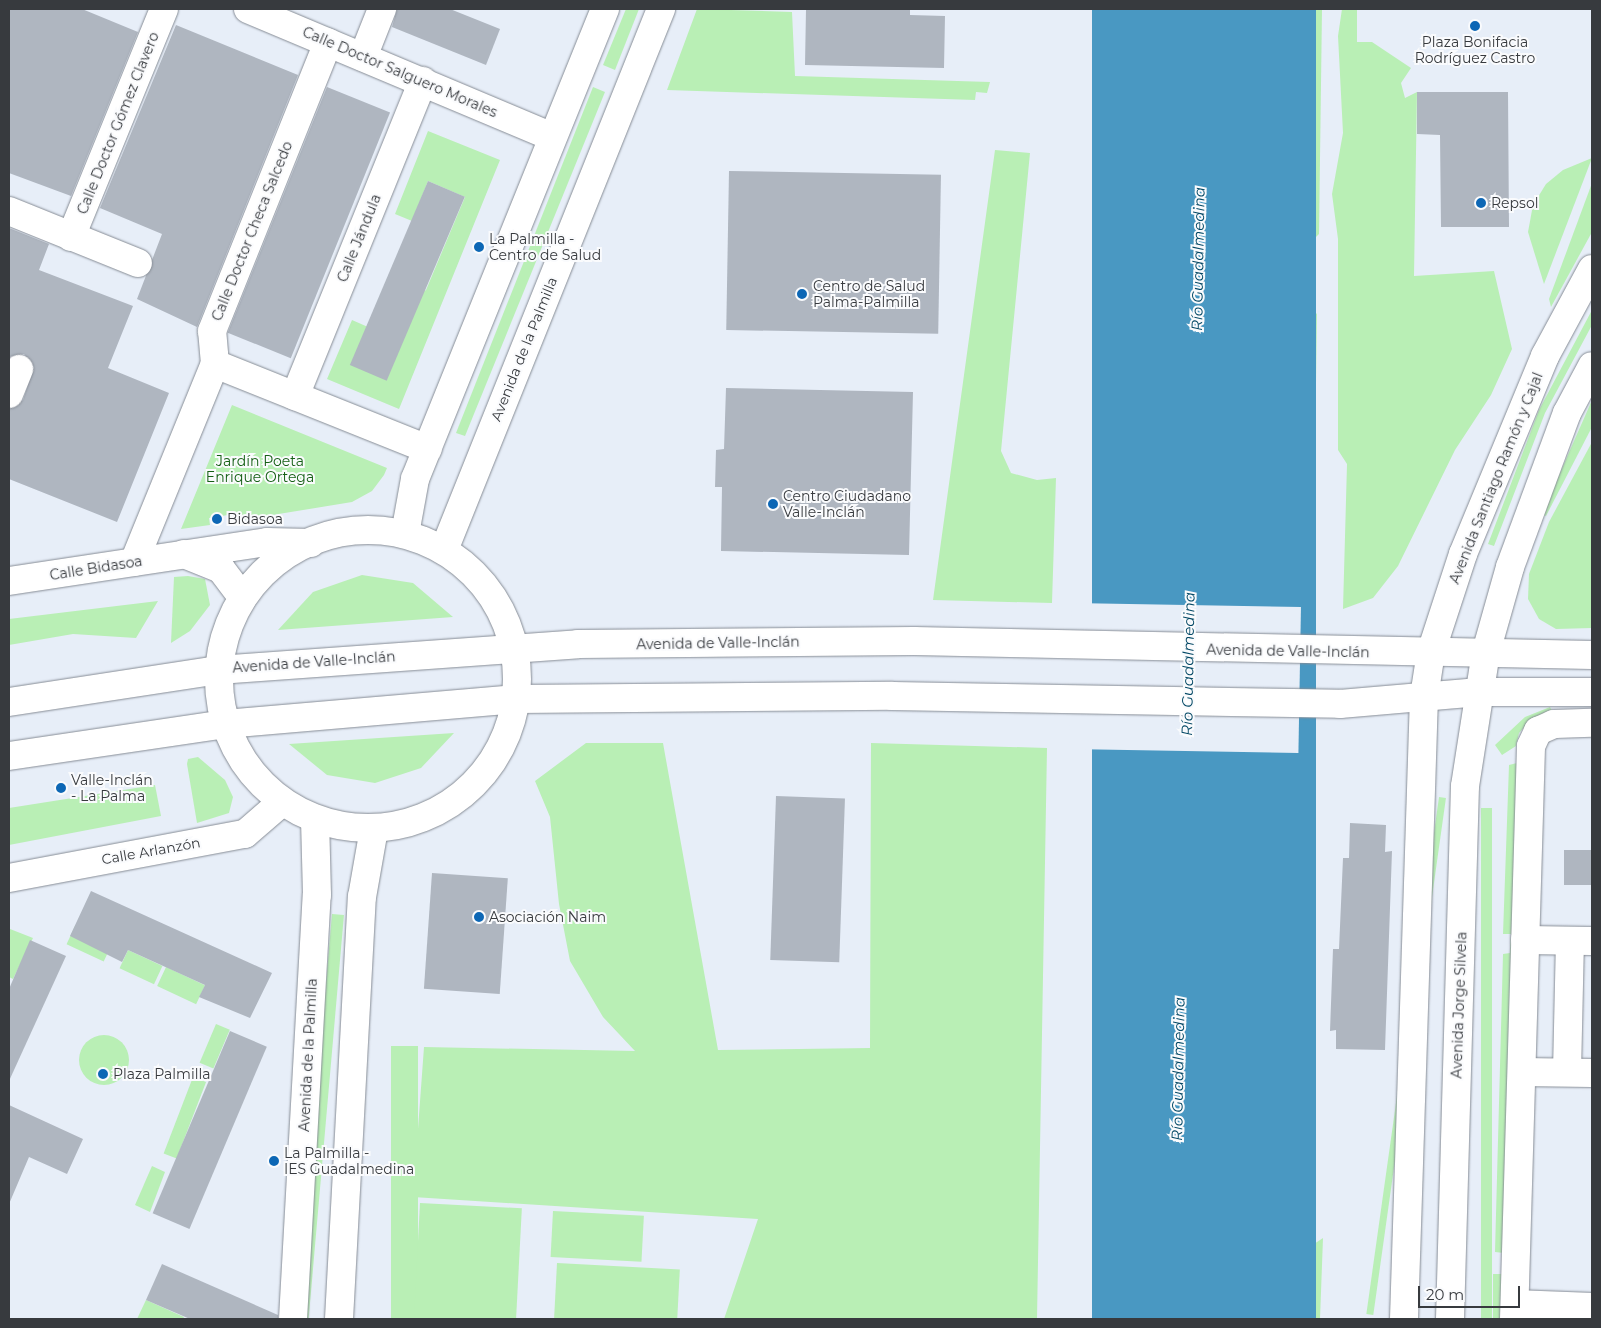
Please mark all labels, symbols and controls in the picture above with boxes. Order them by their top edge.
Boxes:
marker: Plaza Bonifacia Rodríguez Castro [1469,20,1481,32]
street label: Calle Doctor Salguero Morales [300,23,500,121]
street label: Calle Doctor Gómez Clavero [74,29,162,217]
place label: Plaza Bonifacia Rodríguez Castro [1415,34,1535,66]
street label: Calle Doctor Checa Salcedo [208,139,296,323]
water label: Río Guadalmedina [1188,187,1208,331]
street label: Calle Jándula [334,192,384,284]
place label: Repsol [1491,195,1538,211]
marker: Repsol [1475,197,1487,209]
place label: La Palmilla - Centro de Salud [489,231,601,264]
marker: La Palmilla - Centro de Salud [473,241,485,253]
street label: Avenida de la Palmilla [487,275,561,423]
place label: Centro de Salud Palma-Palmilla [813,278,925,310]
marker: Centro de Salud Palma-Palmilla [795,287,809,301]
street label: Avenida Santiago Ramón y Cajal [1446,370,1546,586]
park label: Jardín Poeta Enrique Ortega [206,453,314,486]
place label: Centro Ciudadano Valle-Inclán [783,488,911,520]
marker: Centro Ciudadano Valle-Inclán [767,498,779,510]
place label: Bidasoa [227,511,283,527]
marker: Bidasoa [211,513,223,525]
street label: Calle Bidasoa [48,552,144,584]
water label: Río Guadalmedina [1178,592,1198,736]
street label: Avenida de Valle-Inclán [636,633,800,653]
street label: Avenida de Valle-Inclán [1206,641,1370,661]
street label: Avenida de Valle-Inclán [232,648,396,676]
place label: Valle-Inclán - La Palma [71,772,153,804]
marker: Valle-Inclán - La Palma [55,782,67,794]
street label: Calle Arlanzón [100,834,202,868]
place label: Asociación Naim [489,909,606,925]
marker: Asociación Naim [473,911,485,923]
street label: Avenida Jorge Silvela [1448,931,1470,1079]
street label: Avenida de la Palmilla [296,978,320,1132]
water label: Río Guadalmedina [1168,997,1188,1141]
place label: Plaza Palmilla [113,1066,210,1082]
marker: Plaza Palmilla [97,1068,109,1080]
place label: La Palmilla - IES Guadalmedina [284,1145,414,1178]
marker: La Palmilla - IES Guadalmedina [268,1155,280,1167]
scale bar [1421,1276,1524,1308]
text: 20 m [1426,1285,1464,1304]

